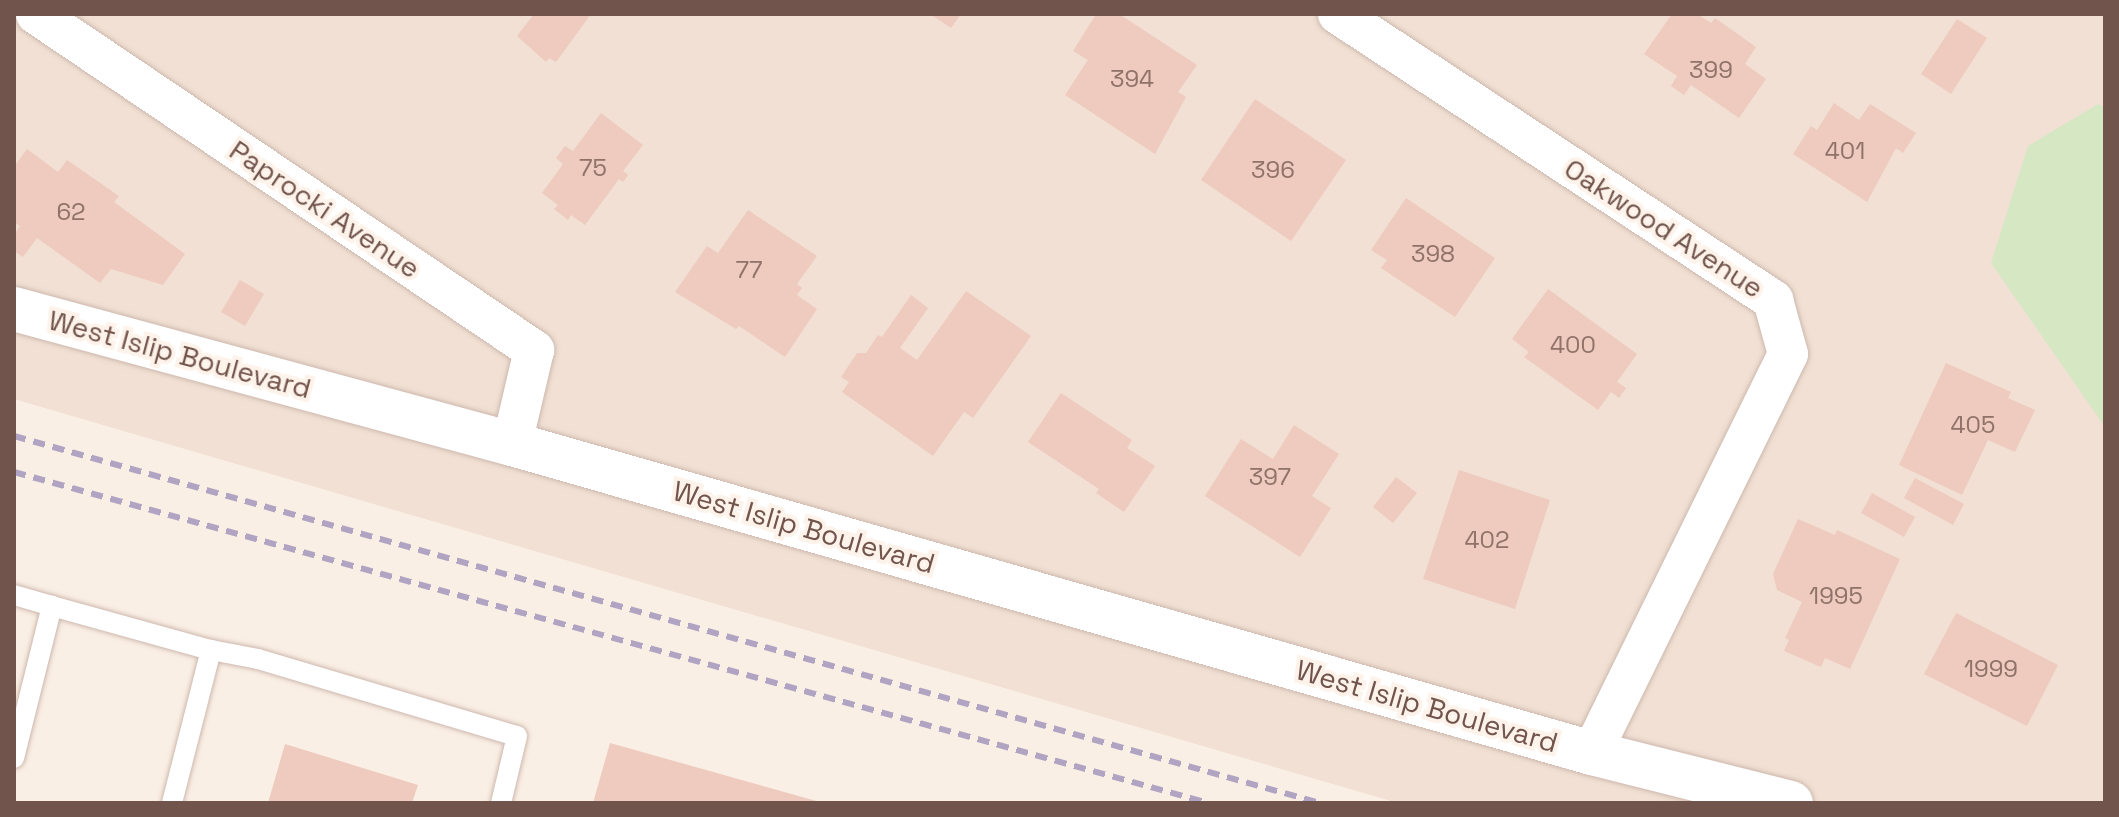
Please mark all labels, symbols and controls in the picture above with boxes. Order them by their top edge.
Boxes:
house number: 399 [1689,56,1733,84]
house number: 394 [1110,65,1154,93]
street label: Paprocki Avenue [223,133,427,285]
house number: 401 [1825,137,1865,165]
street label: Oakwood Avenue [1558,151,1770,305]
house number: 75 [579,154,607,182]
house number: 396 [1251,156,1295,184]
house number: 62 [56,198,86,226]
house number: 398 [1411,240,1455,268]
house number: 77 [735,256,763,284]
street label: West Islip Boulevard [45,303,315,405]
house number: 400 [1550,331,1596,359]
house number: 405 [1951,411,1995,439]
house number: 397 [1249,463,1291,491]
street label: West Islip Boulevard [669,474,939,580]
house number: 402 [1465,526,1509,554]
house number: 1995 [1809,582,1863,610]
street label: West Islip Boulevard [1292,653,1562,759]
house number: 1999 [1964,655,2018,683]

